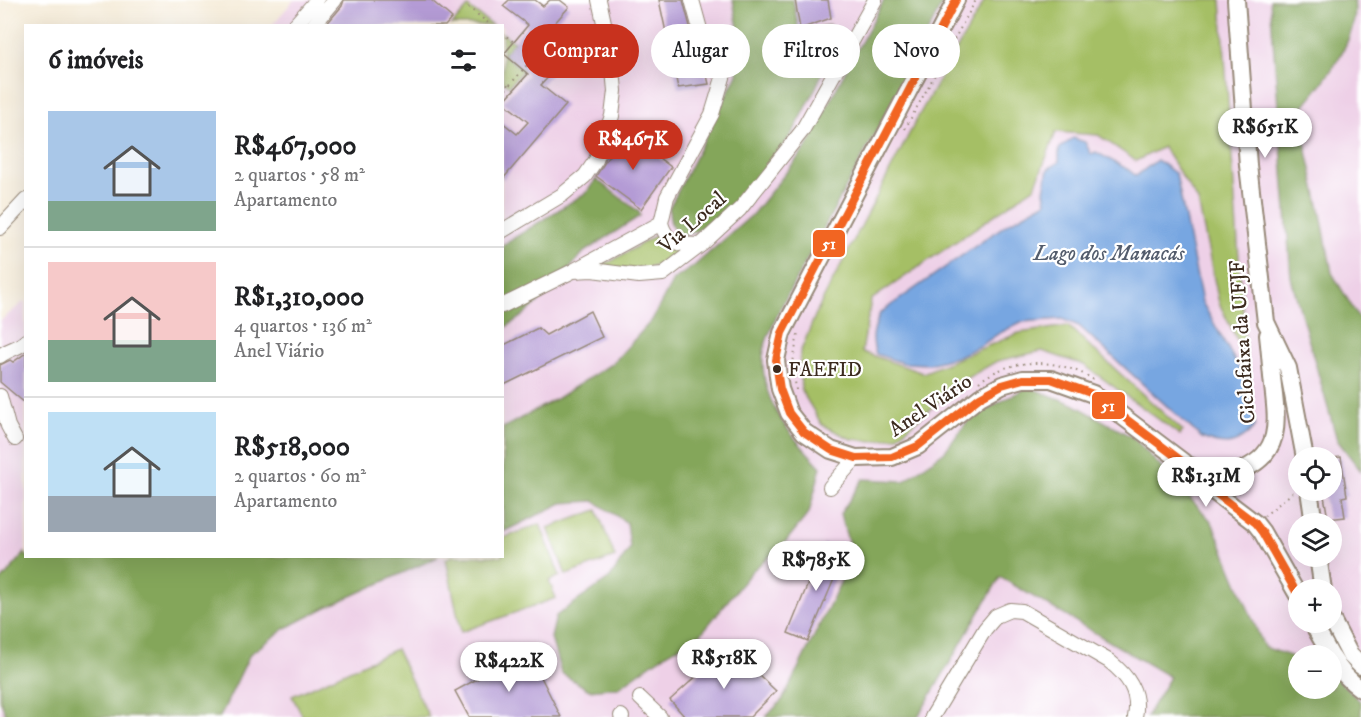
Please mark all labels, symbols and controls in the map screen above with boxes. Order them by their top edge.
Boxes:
chip: Comprar [522,24,639,78]
chip: Alugar [651,24,750,78]
chip: Filtros [762,24,860,78]
chip: Novo [872,24,960,78]
text: 6 imóveis [48,44,143,77]
icon: filters [447,44,480,77]
pin: R$651K [1216,108,1314,159]
text: R$651K [1232,115,1298,140]
pin: R$467K [584,120,682,171]
text: R$467K [598,127,668,152]
text: R$467,000 [234,130,356,163]
icon: home [96,135,168,207]
text: 2 quartos · 58 m² [234,163,365,188]
street label: Via Local [653,186,732,260]
text: Apartamento [234,188,337,213]
line badge: 51 [812,229,846,258]
text: 51 [821,234,836,254]
water label: Lago dos Manacás [1031,240,1186,267]
street label: Ciclofaixa da UFJF [1224,259,1262,425]
text: R$1,310,000 [234,281,364,314]
icon: home [96,286,168,358]
text: 4 quartos · 136 m² [234,314,372,339]
text: Anel Viário [234,339,324,364]
place label: FAEFID [788,358,862,383]
marker: FAEFID [771,363,783,375]
street label: Anel Viário [884,369,977,443]
line badge: 51 [1091,391,1126,420]
text: 51 [1100,396,1115,416]
text: R$518,000 [234,431,350,464]
icon: home [96,436,168,508]
map controls [1288,447,1342,699]
button: locate [1288,447,1342,501]
pin: R$1.31M [1151,457,1261,508]
text: 2 quartos · 60 m² [234,464,366,489]
text: R$1.31M [1171,464,1241,489]
text: Apartamento [234,489,337,514]
button: layers [1288,513,1342,567]
pin: R$785K [767,541,865,592]
text: R$785K [782,548,850,573]
button: + [1288,579,1342,633]
pin: R$518K [675,639,773,690]
pin: R$422K [460,642,558,693]
button: − [1288,645,1342,699]
text: R$518K [691,646,757,671]
text: R$422K [474,649,544,674]

